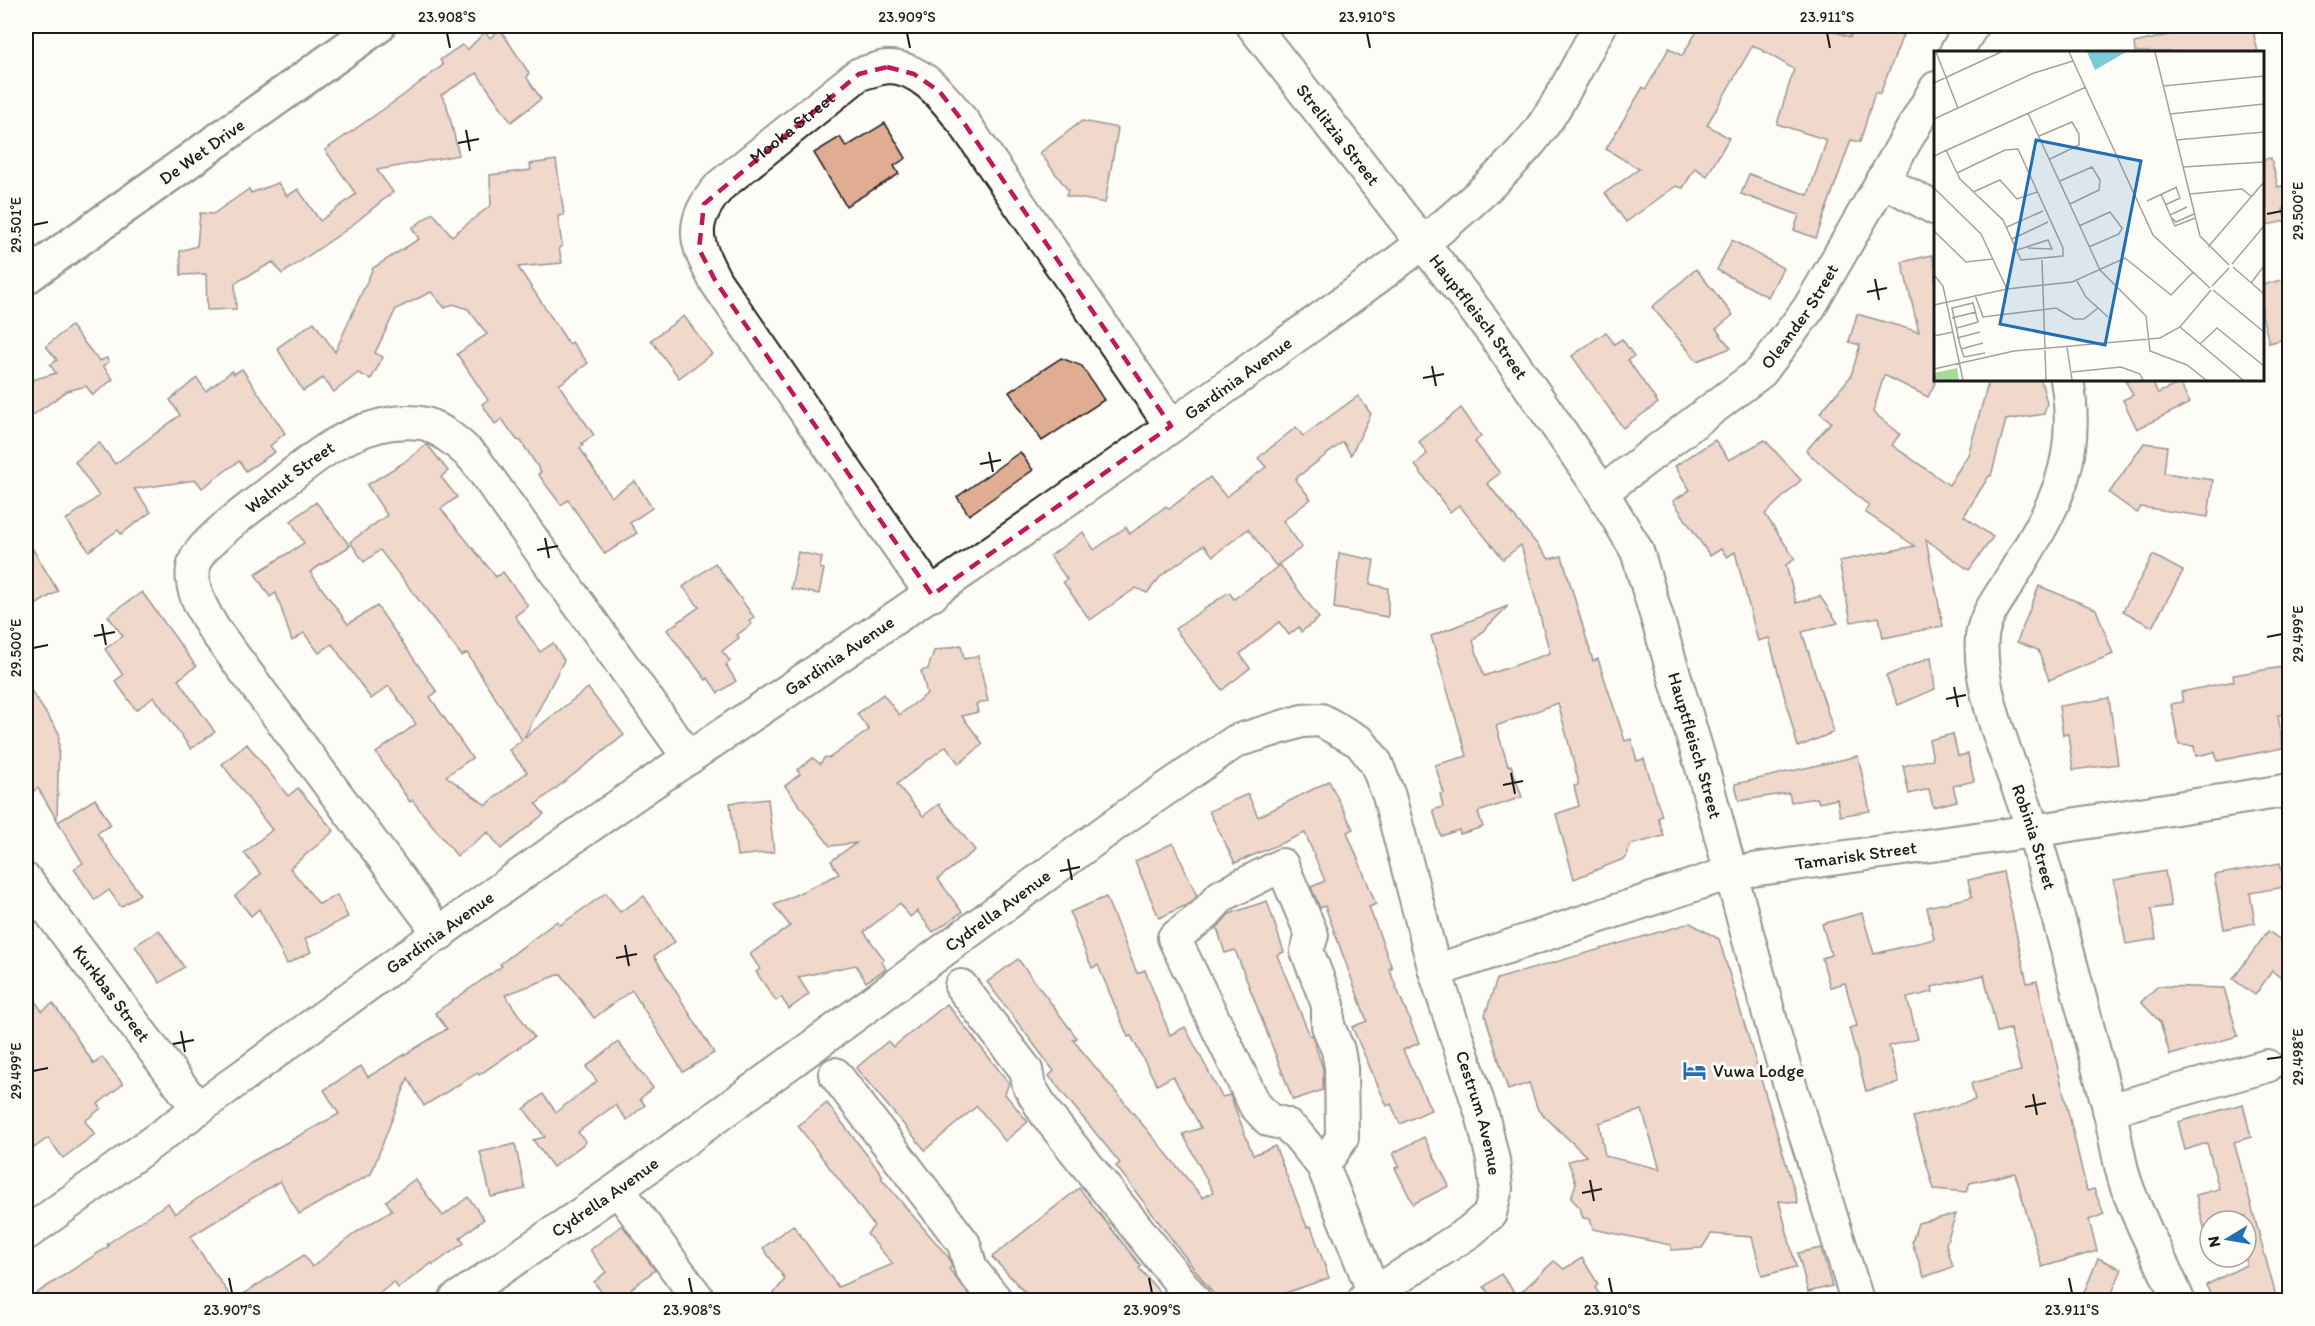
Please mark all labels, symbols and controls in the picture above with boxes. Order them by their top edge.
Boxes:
text: 23.908°S [418,8,476,26]
text: 23.909°S [878,8,936,26]
text: 23.910°S [1339,8,1395,26]
text: 23.911°S [1800,8,1854,26]
inset map [1934,51,2264,381]
street label: Strelitzia Street [1291,79,1385,190]
street label: Mooka Street [745,87,840,169]
street label: De Wet Drive [155,114,249,189]
text: 29.500°E [2289,182,2307,240]
text: 29.501°E [7,197,25,253]
street label: Hauptfleisch Street [1424,250,1533,384]
street label: Oleander Street [1756,260,1843,374]
street label: Gardinia Avenue [1180,332,1296,424]
street label: Walnut Street [241,436,339,518]
text: 29.499°E [2289,606,2307,662]
street label: Gardinia Avenue [780,611,898,701]
text: 29.500°E [7,619,25,677]
street label: Hauptfleisch Street [1663,670,1727,821]
street label: Robinia Street [2007,781,2061,892]
street label: Tamarisk Street [1794,836,1918,875]
street label: Cydrella Avenue [940,865,1055,957]
street label: Gardinia Avenue [382,886,498,979]
street label: Kurkbas Street [68,941,155,1047]
text: 29.498°E [2289,1028,2307,1086]
text: 29.499°E [7,1043,25,1099]
street label: Cestrum Avenue [1451,1048,1506,1176]
hotel icon: Vuwa Lodge [1682,1058,1708,1084]
place label: Vuwa Lodge [1713,1060,1804,1082]
street label: Cydrella Avenue [547,1152,663,1242]
north arrow [2198,1209,2258,1269]
text: N [2203,1235,2224,1249]
text: 23.907°S [203,1301,261,1319]
text: 23.908°S [663,1301,721,1319]
text: 23.909°S [1123,1301,1181,1319]
text: 23.910°S [1584,1301,1640,1319]
text: 23.911°S [2045,1301,2099,1319]

